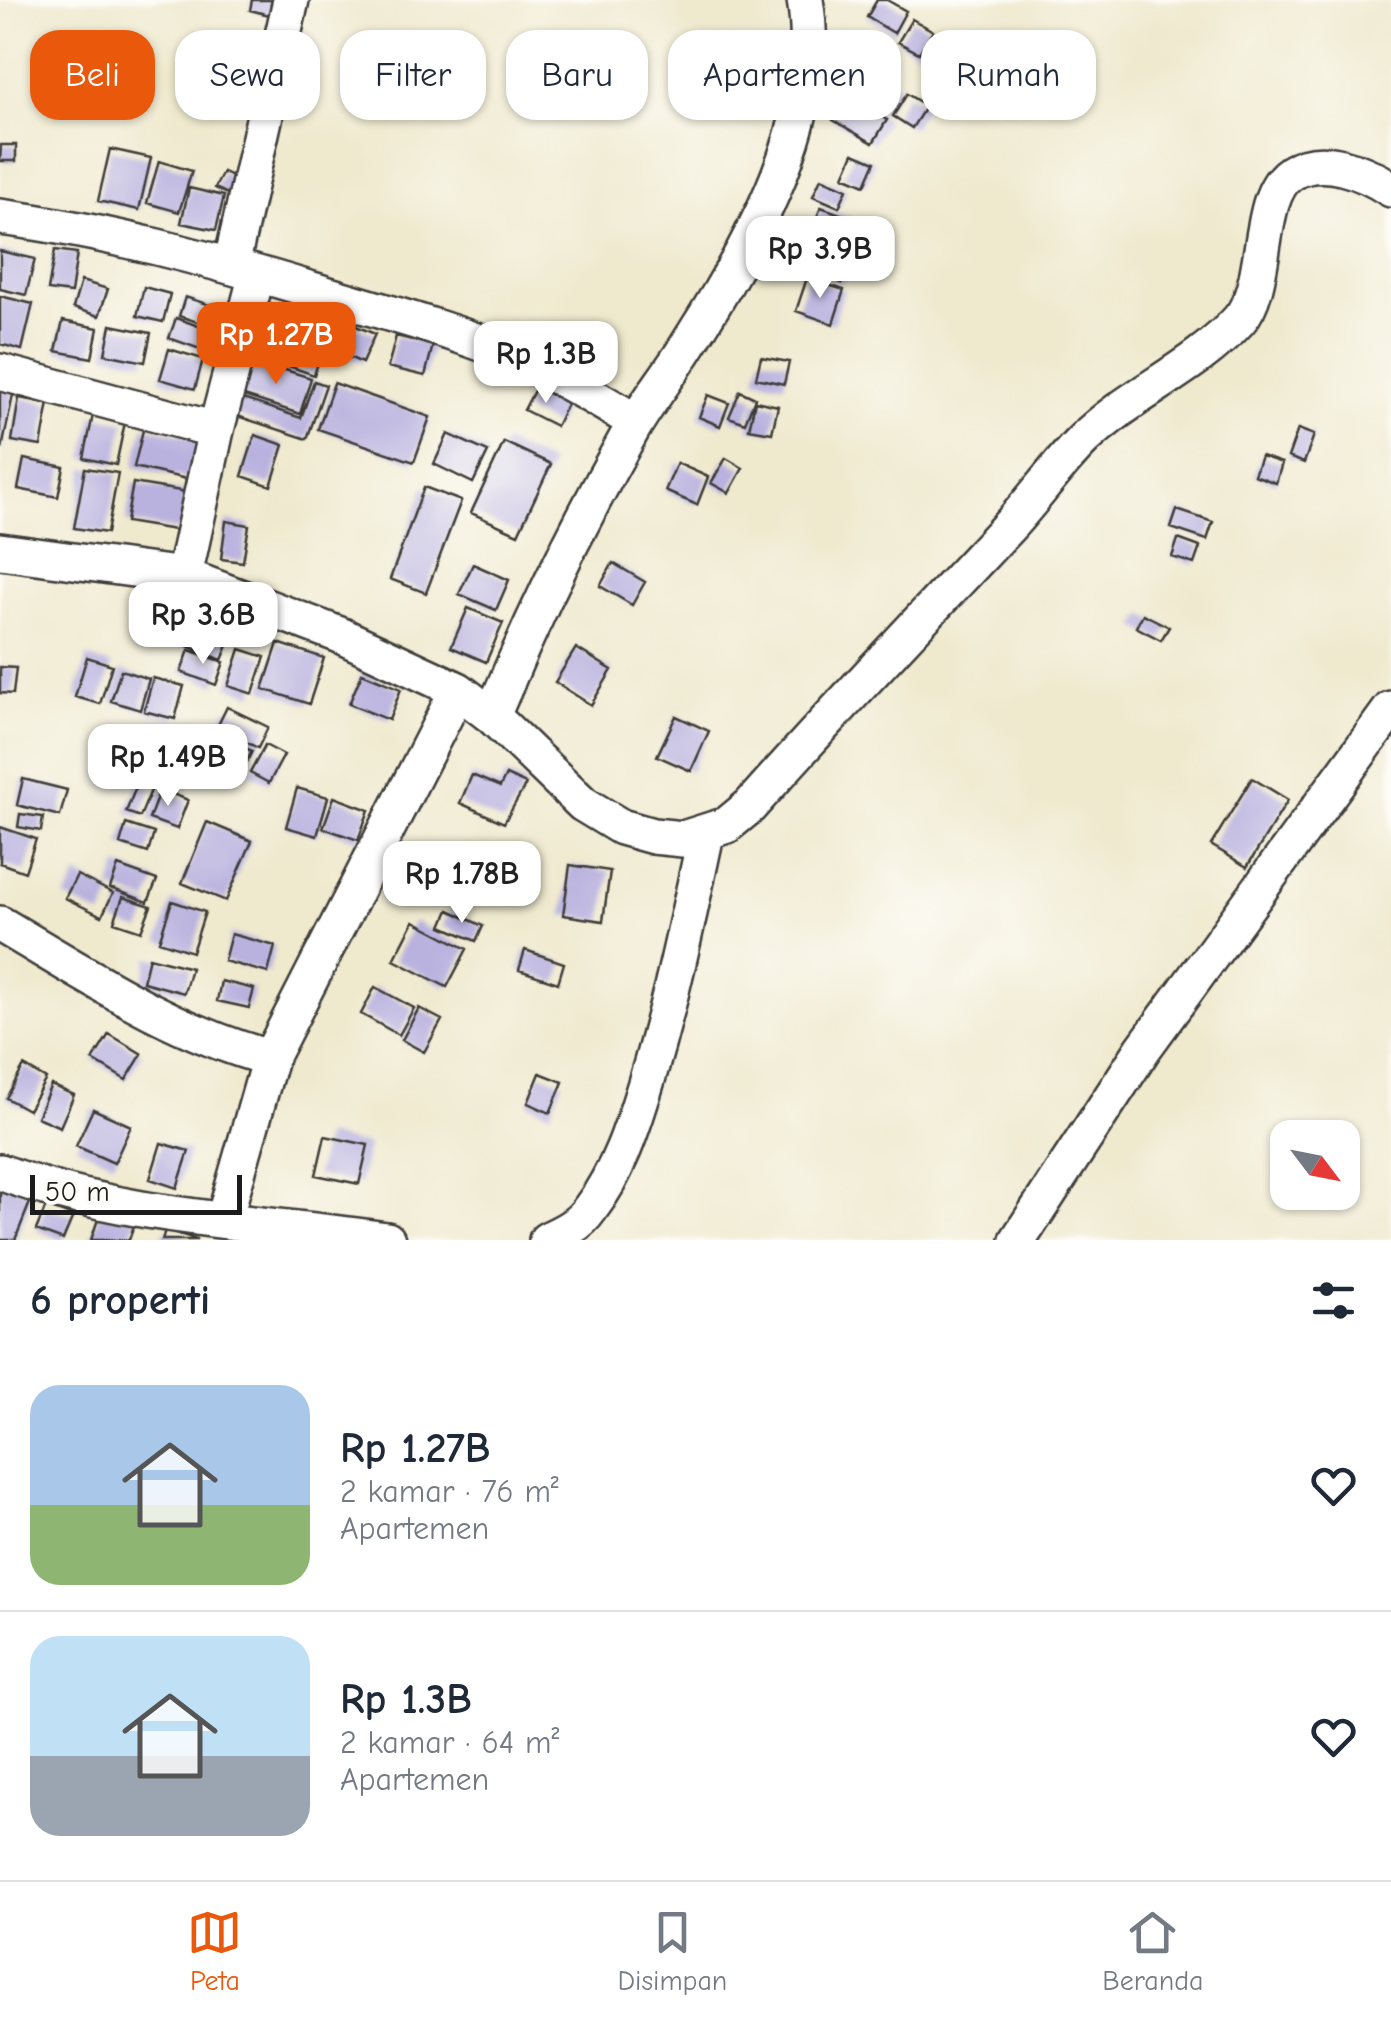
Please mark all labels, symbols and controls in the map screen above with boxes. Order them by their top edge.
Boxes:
chip: Beli [30,30,155,120]
chip: Sewa [175,30,320,120]
chip: Filter [340,30,486,120]
chip: Baru [506,30,648,120]
chip: Apartemen [668,30,901,120]
chip: Rumah [921,30,1096,120]
pin: Rp 3.9B [728,216,912,301]
text: Rp 3.9B [768,230,872,267]
pin: Rp 1.27B [173,302,379,387]
text: Rp 1.27B [219,316,333,353]
pin: Rp 1.3B [454,321,638,406]
text: Rp 1.3B [496,335,596,372]
pin: Rp 3.6B [111,582,295,667]
text: Rp 3.6B [151,596,255,633]
pin: Rp 1.49B [65,724,271,809]
text: Rp 1.49B [110,738,226,775]
pin: Rp 1.78B [359,841,565,926]
text: Rp 1.78B [405,855,519,892]
north arrow [1270,1120,1360,1210]
map controls [1270,1120,1360,1210]
scale bar [30,1170,242,1214]
text: 50 m [45,1176,110,1208]
icon: filters [1306,1273,1361,1328]
text: 6 properti [30,1276,210,1325]
text: Rp 1.27B [340,1424,491,1473]
icon: home [110,1425,230,1545]
icon: heart [1306,1458,1361,1513]
text: 2 kamar · 76 m² [340,1473,559,1510]
text: Apartemen [340,1510,489,1547]
text: Rp 1.3B [340,1675,472,1724]
icon: home [110,1676,230,1796]
icon: heart [1306,1709,1361,1764]
text: 2 kamar · 64 m² [340,1724,559,1761]
text: Apartemen [340,1761,489,1798]
tab: Peta [187,1905,242,1997]
tab: Disimpan [617,1905,727,1997]
tab: Beranda [1102,1905,1204,1997]

